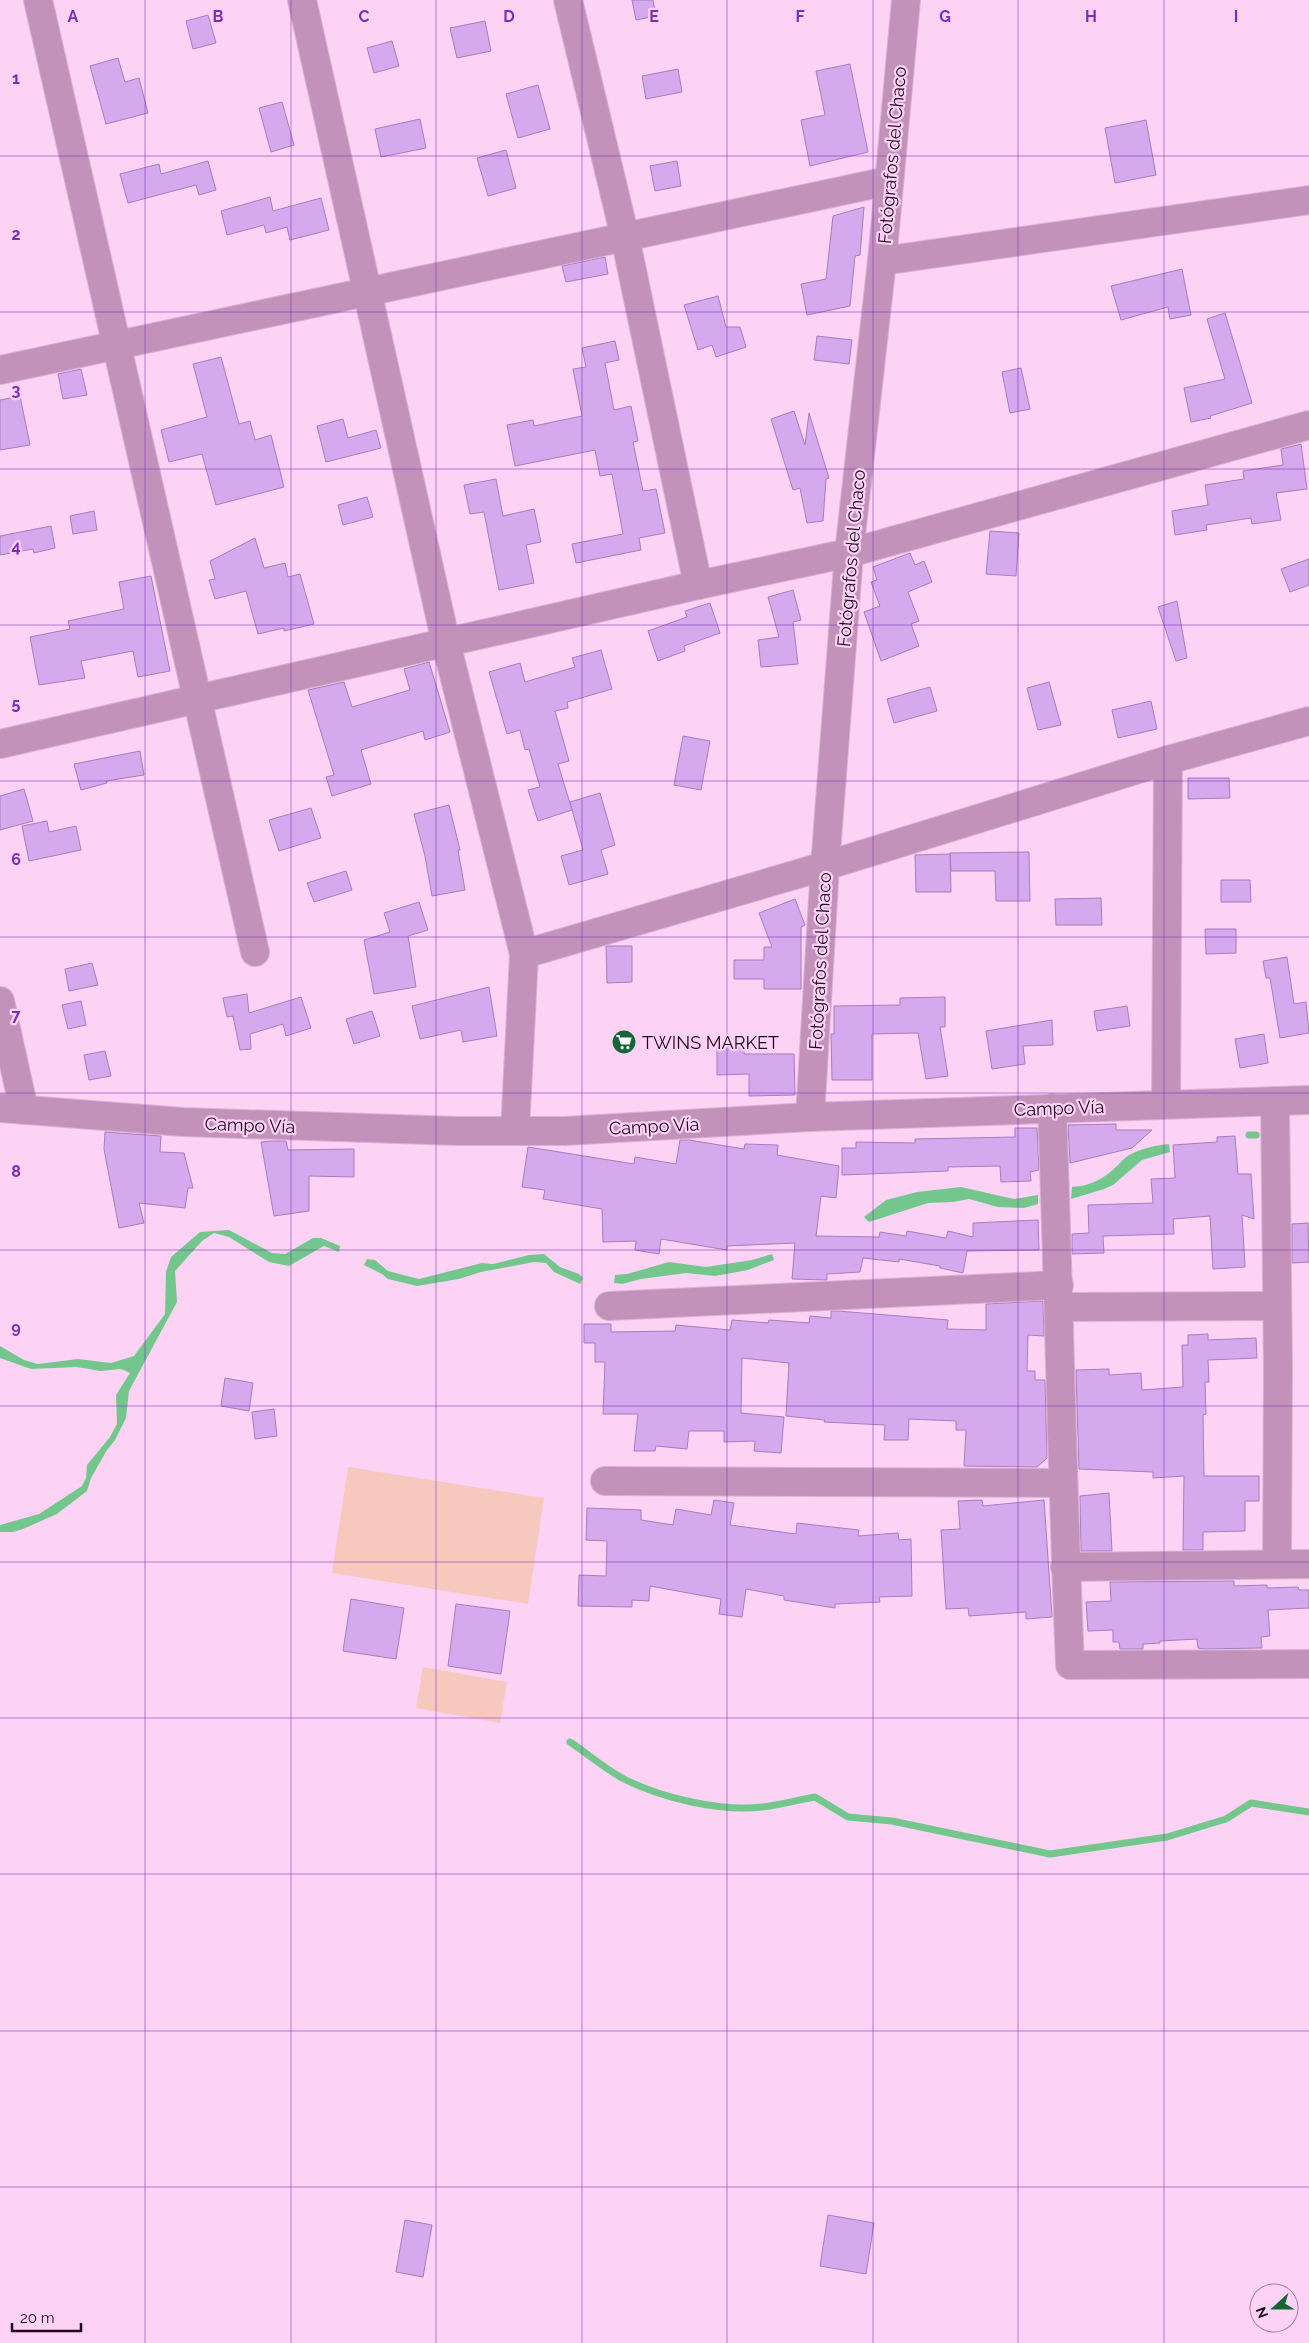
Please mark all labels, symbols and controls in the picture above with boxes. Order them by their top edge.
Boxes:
text: A [68,7,79,26]
text: B [213,7,224,26]
text: C [359,7,370,26]
text: D [503,7,515,26]
text: E [649,7,659,26]
text: F [795,7,805,26]
text: G [939,7,951,26]
text: H [1085,7,1097,26]
text: I [1234,7,1238,26]
street label: Fotógrafos del Chaco [874,65,910,244]
text: 1 [12,69,20,88]
text: 2 [11,225,21,244]
text: 3 [12,381,21,400]
street label: Fotógrafos del Chaco [833,468,869,647]
text: 4 [11,537,21,556]
text: 5 [12,694,21,713]
text: 6 [11,850,21,869]
street label: Fotógrafos del Chaco [805,871,835,1050]
text: 7 [12,1006,21,1025]
supermarket icon: TWINS MARKET [611,1029,637,1055]
place label: TWINS MARKET [642,1032,779,1053]
street label: Campo Vía [1013,1096,1105,1120]
street label: Campo Vía [204,1113,296,1137]
street label: Campo Vía [608,1113,700,1139]
text: 8 [11,1162,21,1181]
text: 9 [11,1318,21,1337]
north arrow [1249,2283,1299,2333]
scale bar [12,2300,81,2332]
text: N [1252,2305,1271,2321]
text: 20 m [20,2309,55,2327]

